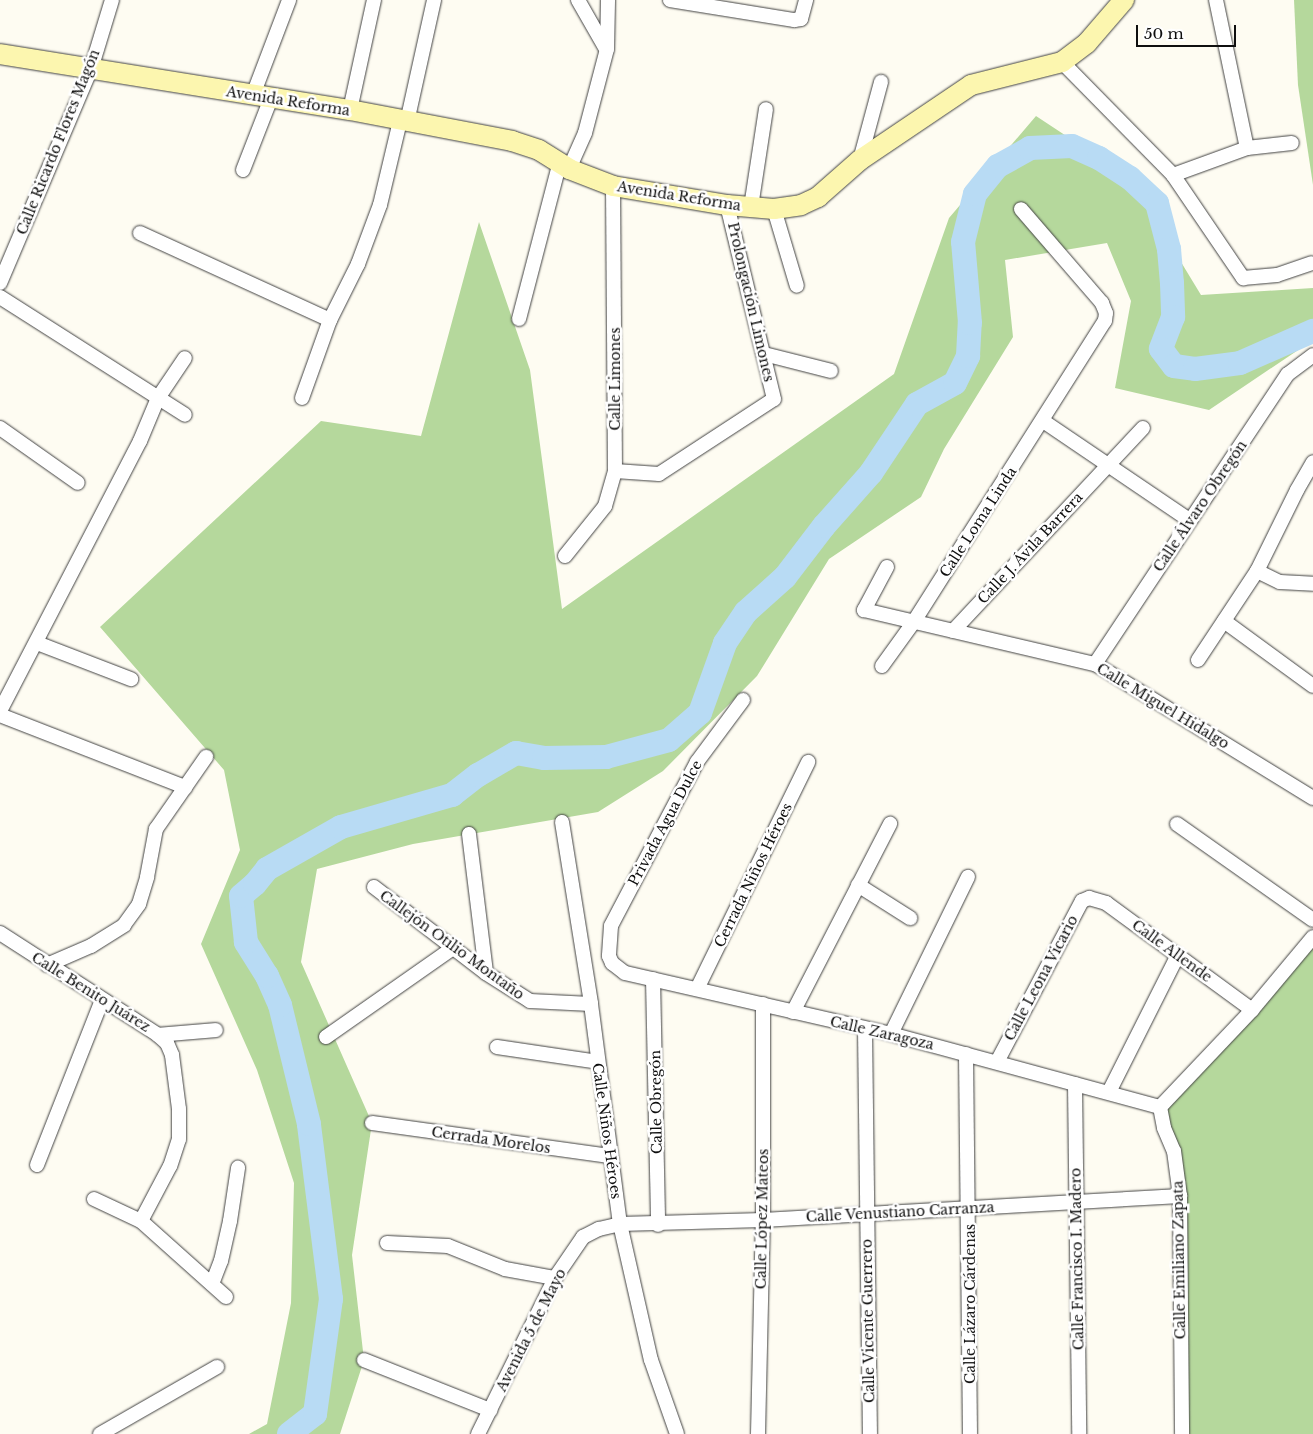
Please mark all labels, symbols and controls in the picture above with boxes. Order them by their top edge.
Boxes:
scale bar [1138,15,1238,47]
text: 50 m [1144,24,1184,43]
street label: Calle Ricardo Flores Magón [13,47,103,237]
street label: Avenida Reforma [225,83,351,119]
street label: Avenida Reforma [616,178,742,214]
street label: Prolongación Limones [724,221,778,383]
street label: Calle Limones [607,327,623,431]
street label: Calle Álvaro Obregón [1150,437,1250,575]
street label: Calle Loma Linda [936,464,1020,580]
street label: Calle J. Ávila Barrera [974,489,1086,607]
street label: Calle Miguel Hidalgo [1094,660,1232,752]
street label: Privada Agua Dulce [625,757,705,889]
street label: Cerrada Niños Héroes [711,800,795,950]
street label: Callejón Otilio Montaño [376,887,528,1003]
street label: Calle Leona Vicario [1001,912,1081,1044]
street label: Calle Allende [1129,916,1215,986]
street label: Calle Benito Juárez [29,949,153,1035]
street label: Calle Zaragoza [828,1013,936,1053]
street label: Calle Obregón [647,1050,665,1154]
street label: Calle Niños Héroes [589,1062,625,1200]
street label: Cerrada Morelos [430,1123,552,1157]
street label: Calle López Mateos [752,1149,772,1289]
street label: Calle Francisco I. Madero [1067,1168,1087,1350]
street label: Calle Emiliano Zapata [1169,1180,1189,1340]
street label: Calle Venustiano Carranza [805,1199,995,1225]
street label: Calle Lázaro Cárdenas [962,1224,978,1384]
street label: Calle Vicente Guerrero [858,1238,878,1404]
street label: Avenida 5 de Mayo [493,1266,569,1394]

